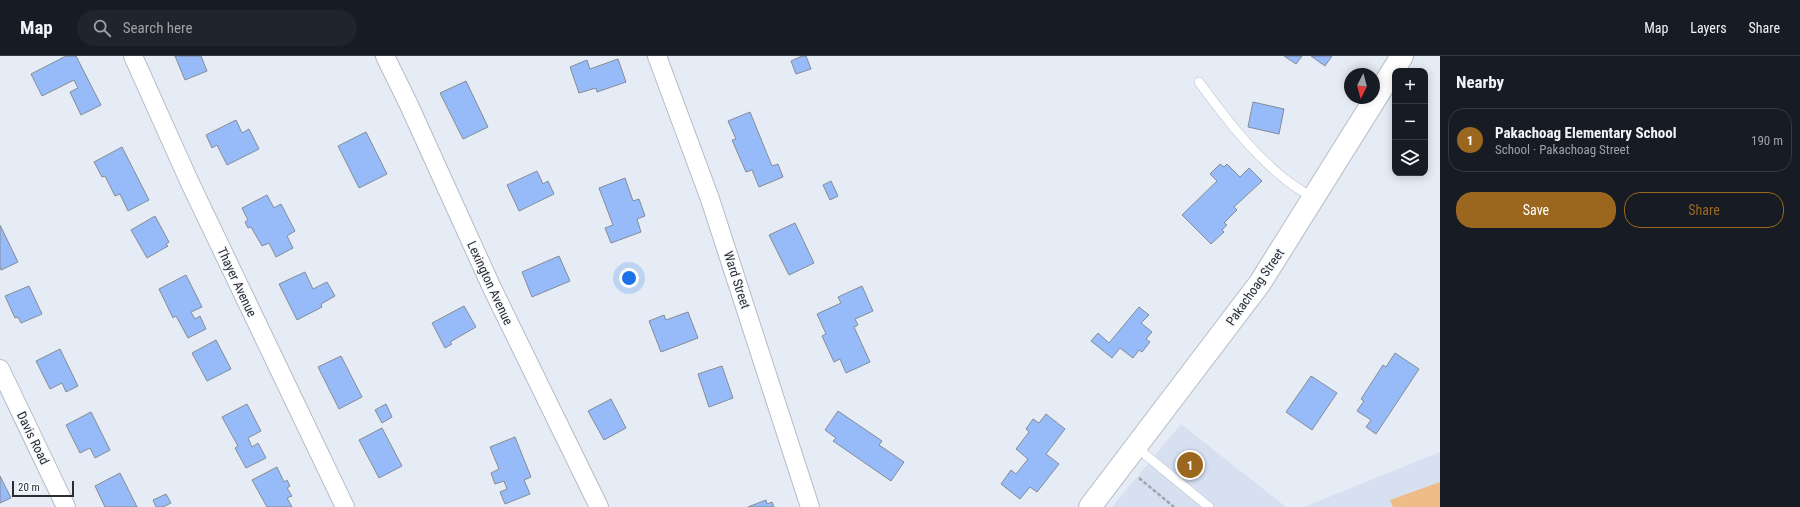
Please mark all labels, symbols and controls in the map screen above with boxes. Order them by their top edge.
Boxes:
search box [77,10,357,46]
text: Map [20,16,53,39]
icon: search [91,17,113,39]
text: Search here [123,19,193,37]
text: Map [1644,20,1668,36]
text: Layers [1690,20,1727,36]
text: Share [1749,20,1780,36]
north arrow [1344,68,1380,104]
map controls [1392,68,1428,176]
button: + [1392,68,1428,104]
text: Nearby [1456,72,1504,92]
button: − [1392,104,1428,140]
text: Pakachoag Elementary School [1495,124,1677,142]
text: 1 [1467,133,1473,148]
text: 190 m [1751,133,1783,148]
button: layers [1392,140,1428,176]
text: School · Pakachoag Street [1495,142,1630,157]
button: Save [1456,192,1616,228]
button: Share [1624,192,1784,228]
street label: Lexington Avenue [464,239,516,327]
street label: Thayer Avenue [214,245,260,319]
street label: Pakachoag Street [1223,246,1287,328]
street label: Ward Street [721,249,753,311]
your location [619,268,639,288]
street label: Davis Road [14,409,52,467]
pin: 1 [1177,450,1203,480]
scale bar [12,479,74,498]
text: 20 m [18,481,40,494]

